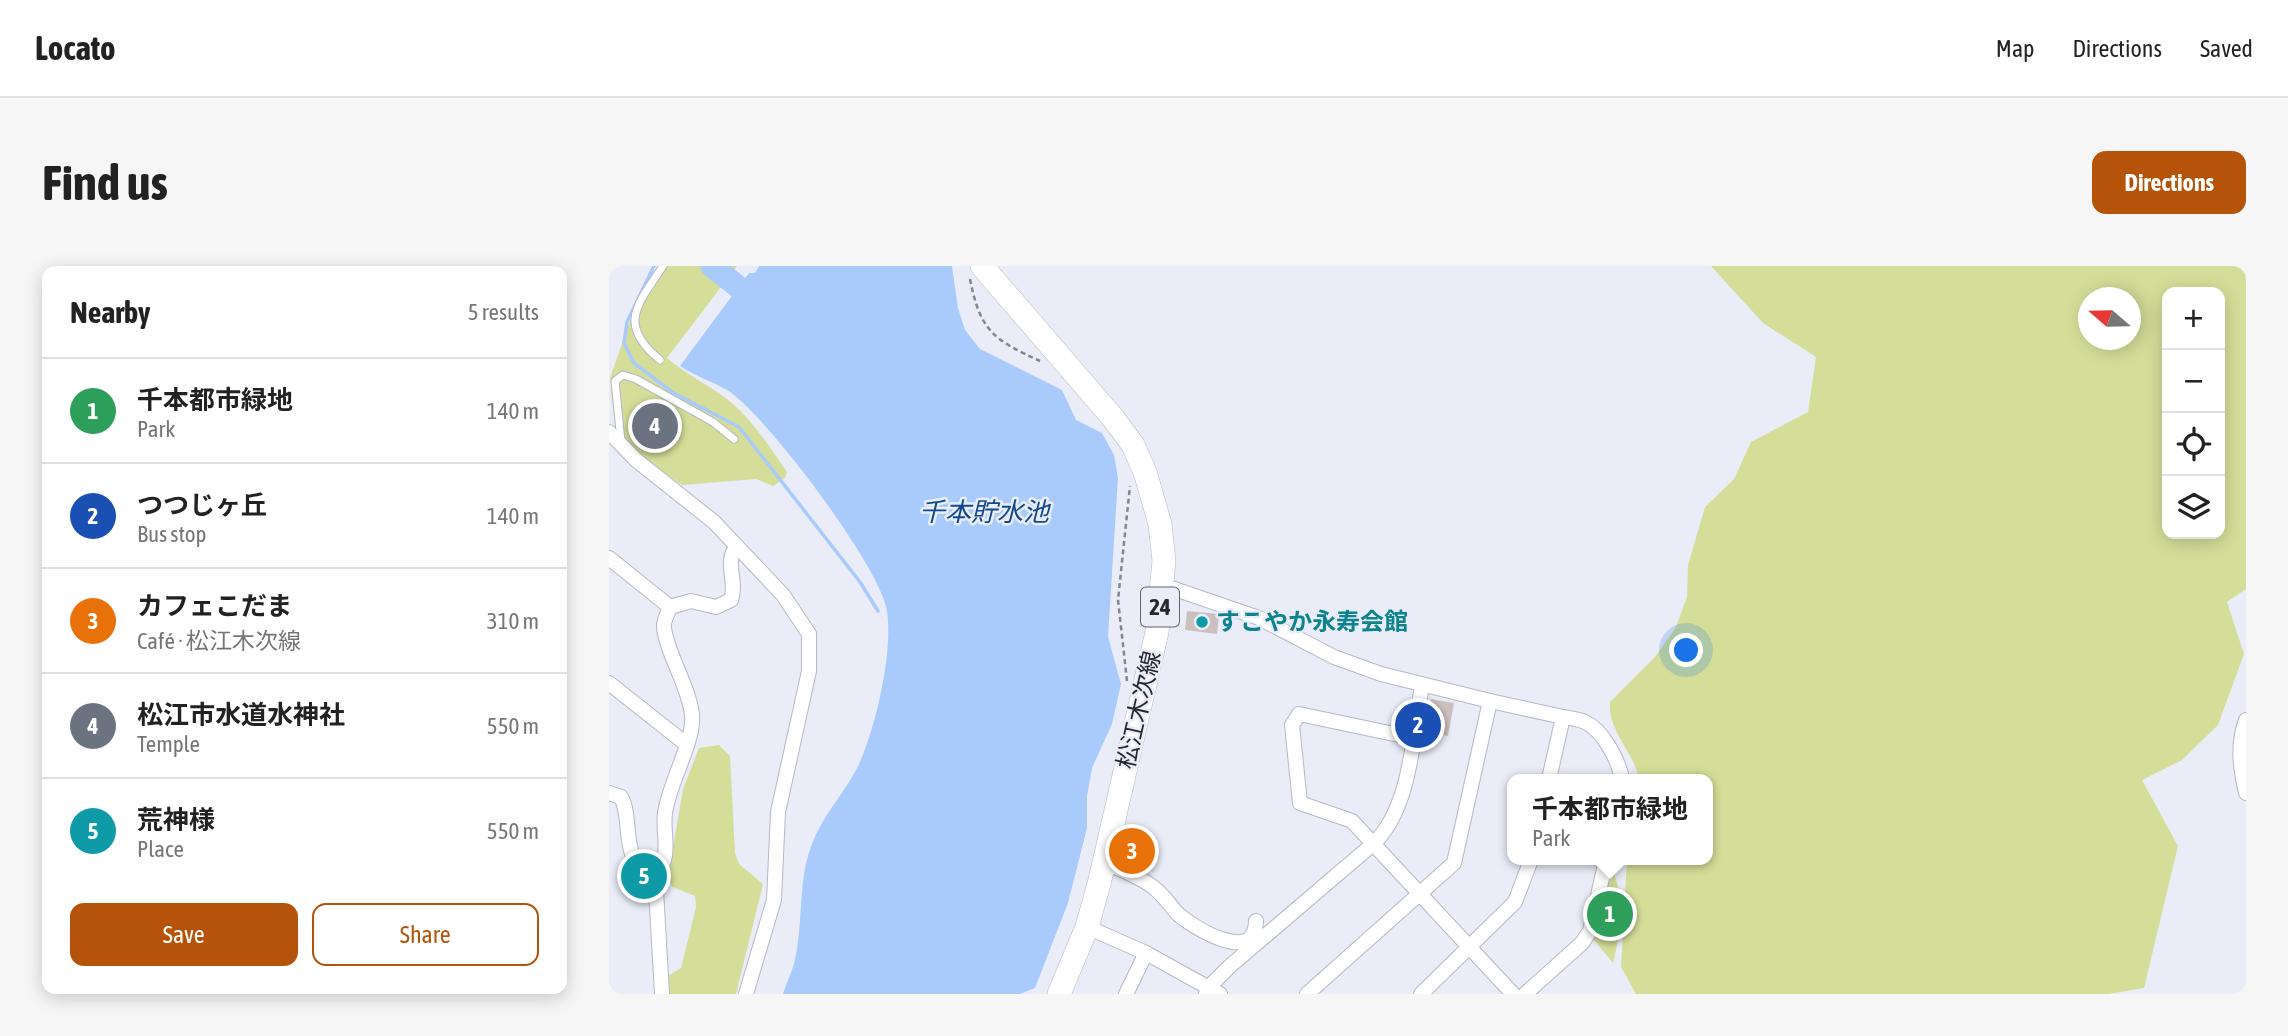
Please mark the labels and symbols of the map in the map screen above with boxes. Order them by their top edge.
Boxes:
north arrow [2078,287,2141,350]
pin: 4 [632,400,678,452]
water label: 千本貯水池 [919,497,1052,527]
road number: 24 [1141,588,1179,626]
place label: すこやか永寿会館 [1216,608,1408,635]
marker: すこやか永寿会館 [1194,614,1210,630]
your location [1669,633,1703,667]
street label: 松江木次線 [1112,648,1165,771]
pin: 2 [1395,699,1441,751]
pin: 3 [1109,825,1155,877]
pin: 5 [621,850,667,902]
pin: 1 [1587,888,1633,940]

